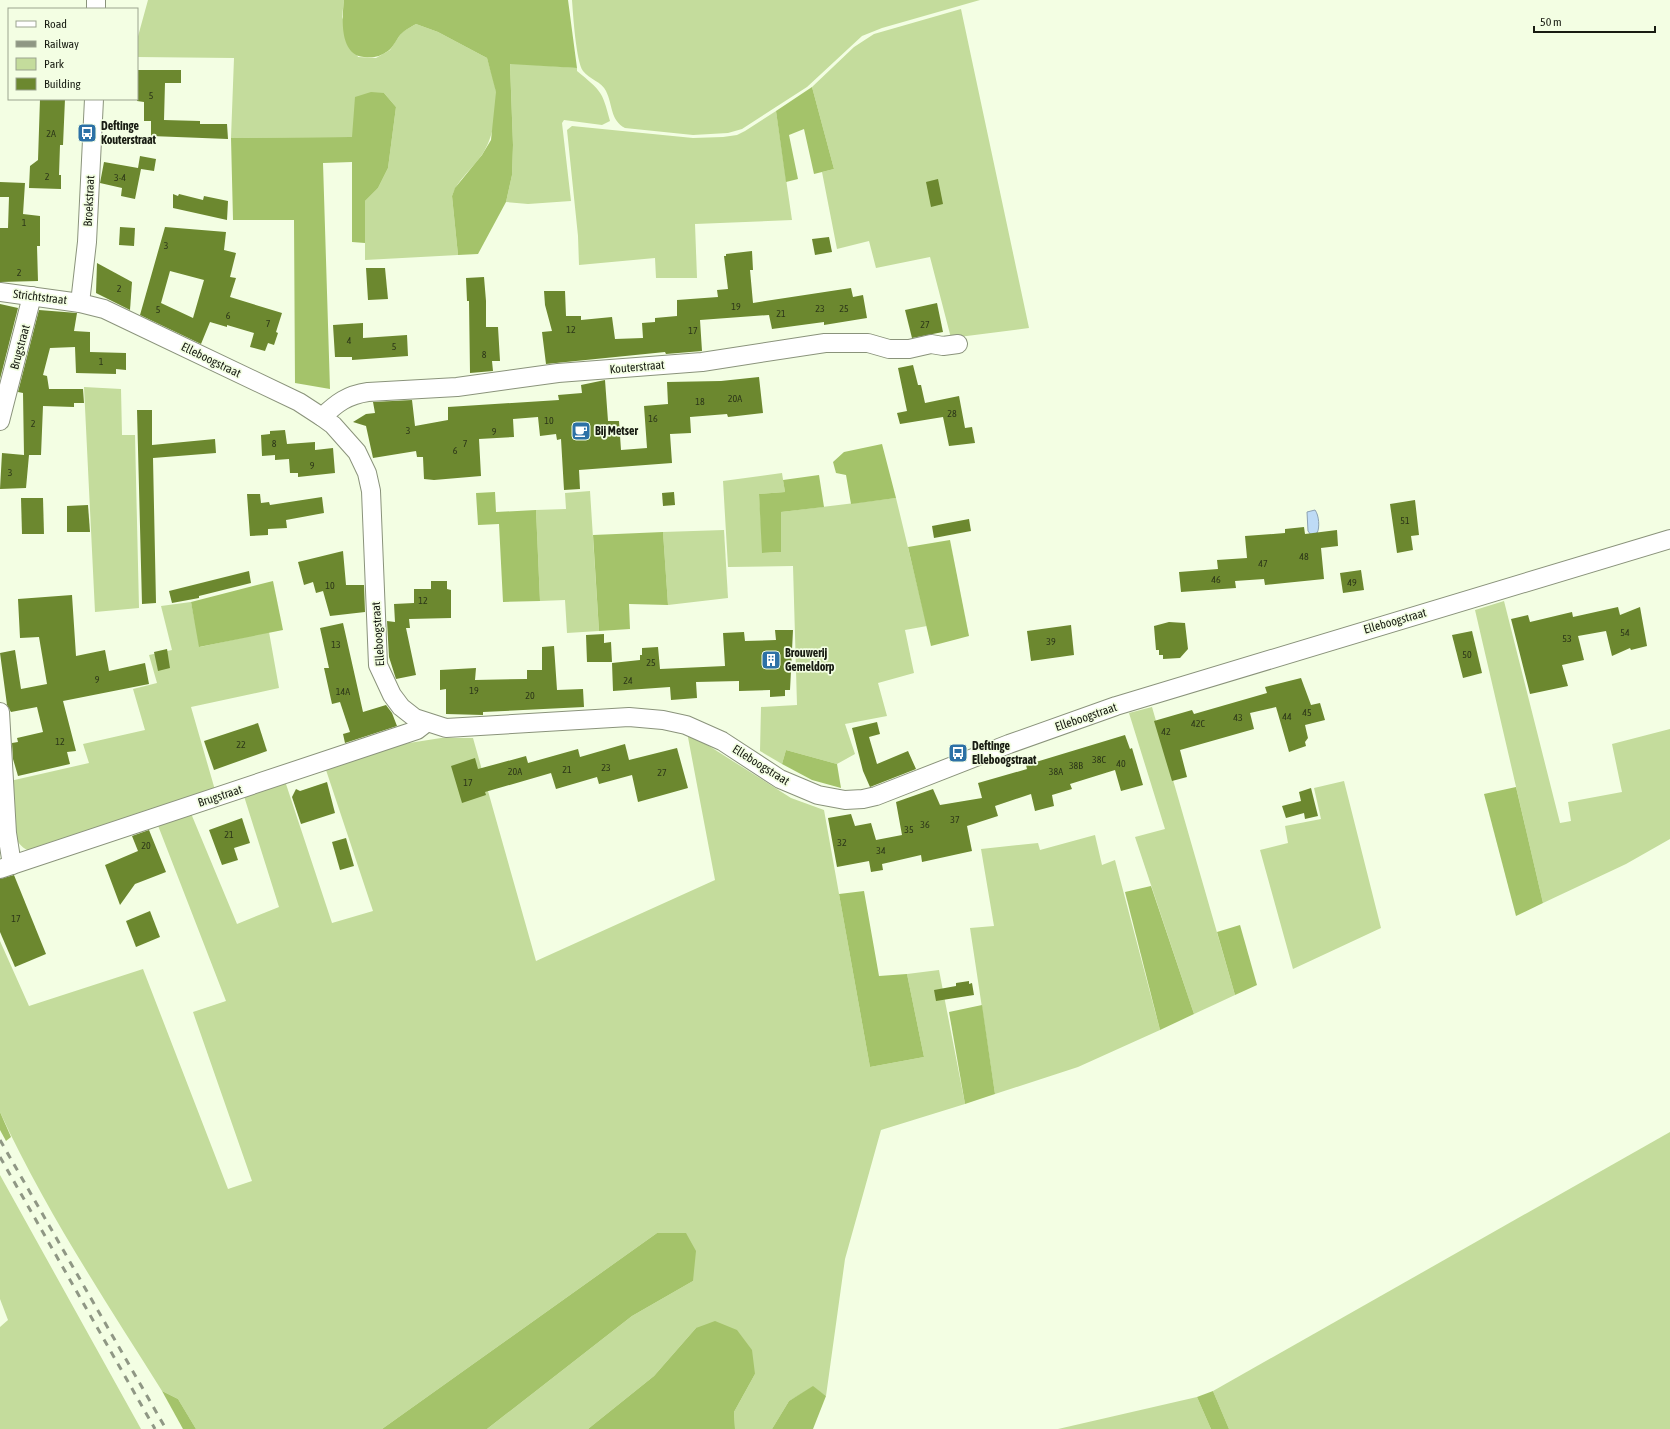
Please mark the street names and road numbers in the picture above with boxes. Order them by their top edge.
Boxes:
street label: Broekstraat [81,175,97,227]
street label: Strichtstraat [12,287,68,307]
street label: Brugstraat [7,323,33,371]
street label: Elleboogstraat [179,340,244,381]
street label: Kouterstraat [609,358,666,376]
street label: Elleboogstraat [369,601,387,667]
street label: Elleboogstraat [1362,605,1428,637]
street label: Elleboogstraat [1053,700,1119,734]
street label: Elleboogstraat [730,742,793,788]
street label: Brugstraat [196,782,244,810]

